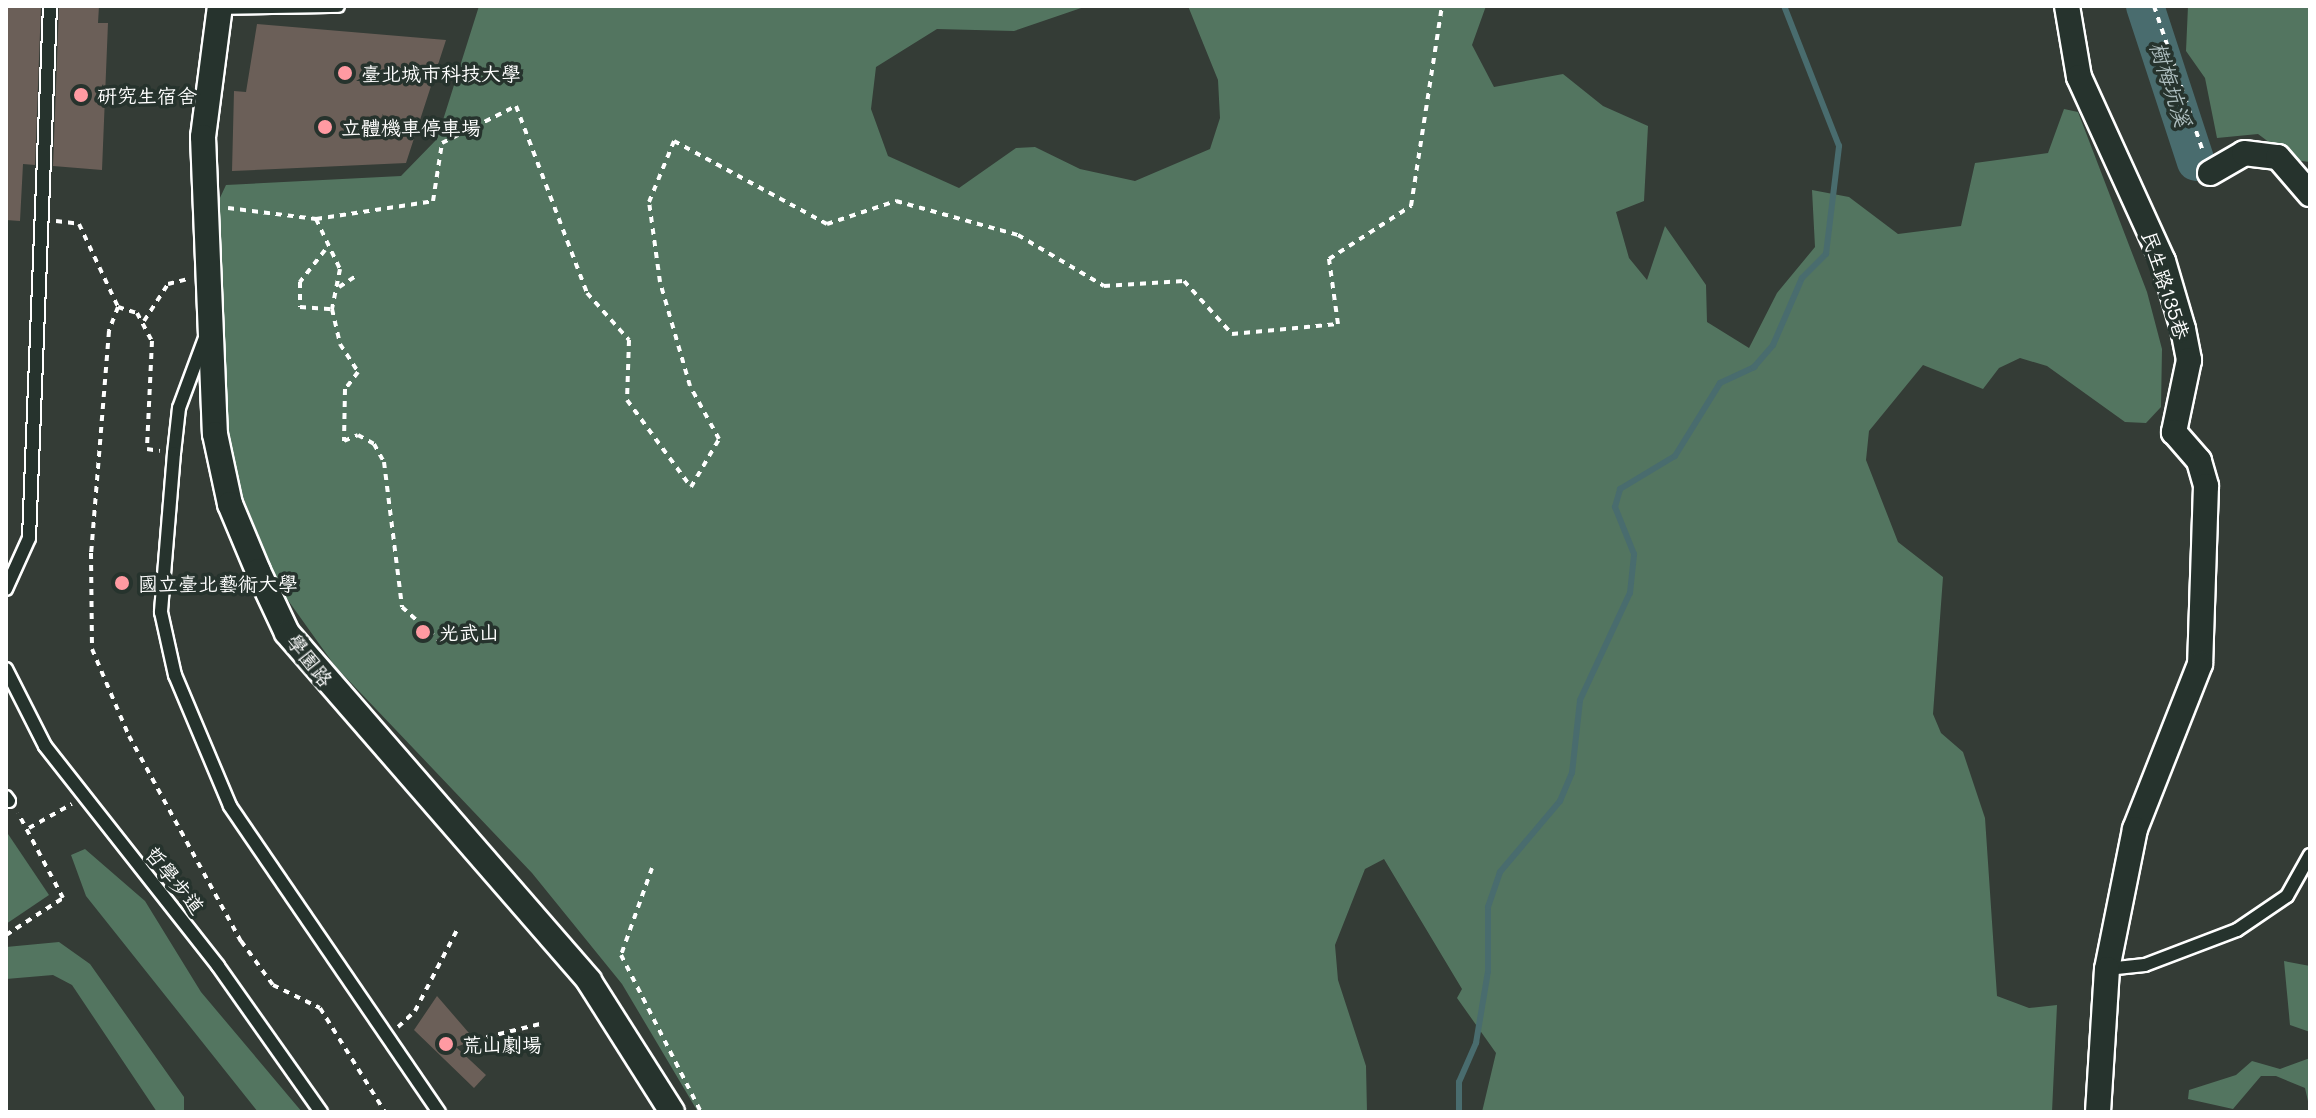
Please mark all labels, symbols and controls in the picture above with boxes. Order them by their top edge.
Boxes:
water label: 樹梅坑溪 [2145,38,2197,130]
place label: 臺北城市科技大學 [361,61,521,85]
marker: 臺北城市科技大學 [336,64,354,82]
place label: 研究生宿舍 [97,83,197,107]
marker: 研究生宿舍 [72,86,90,104]
place label: 立體機車停車場 [341,115,481,139]
marker: 立體機車停車場 [316,118,334,136]
street label: 民生路135巷 [2137,228,2195,342]
place label: 國立臺北藝術大學 [138,571,298,595]
marker: 國立臺北藝術大學 [113,574,131,592]
place label: 光武山 [439,620,499,644]
marker: 光武山 [414,623,432,641]
street label: 學園路 [282,629,338,691]
street label: 哲學步道 [141,841,209,919]
place label: 荒山劇場 [462,1032,542,1056]
marker: 荒山劇場 [437,1035,455,1053]

